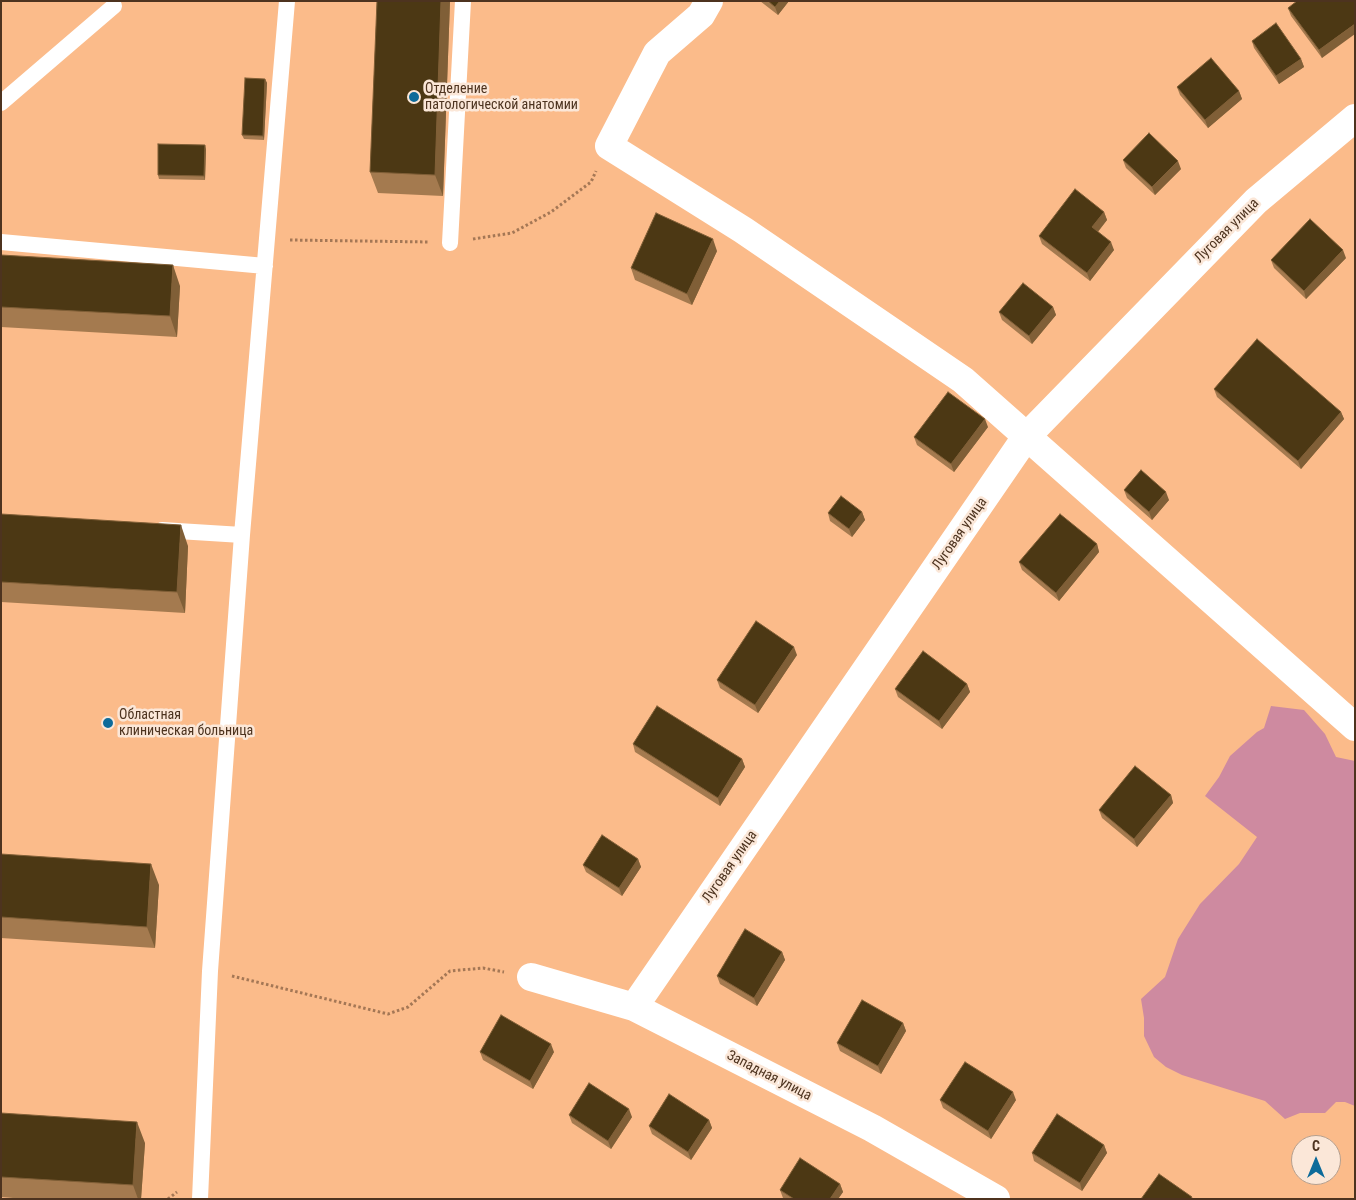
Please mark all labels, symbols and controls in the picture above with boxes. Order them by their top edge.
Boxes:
place label: Отделение патологической анатомии [425,81,578,114]
marker: Отделение патологической анатомии [407,90,421,104]
street label: Луговая улица [1191,195,1263,267]
street label: Луговая улица [929,495,991,573]
place label: Областная клиническая больница [119,707,253,740]
marker: Областная клиническая больница [101,716,115,730]
street label: Луговая улица [699,828,761,906]
street label: Западная улица [724,1047,814,1105]
north arrow [1291,1135,1341,1185]
text: С [1312,1138,1320,1154]

